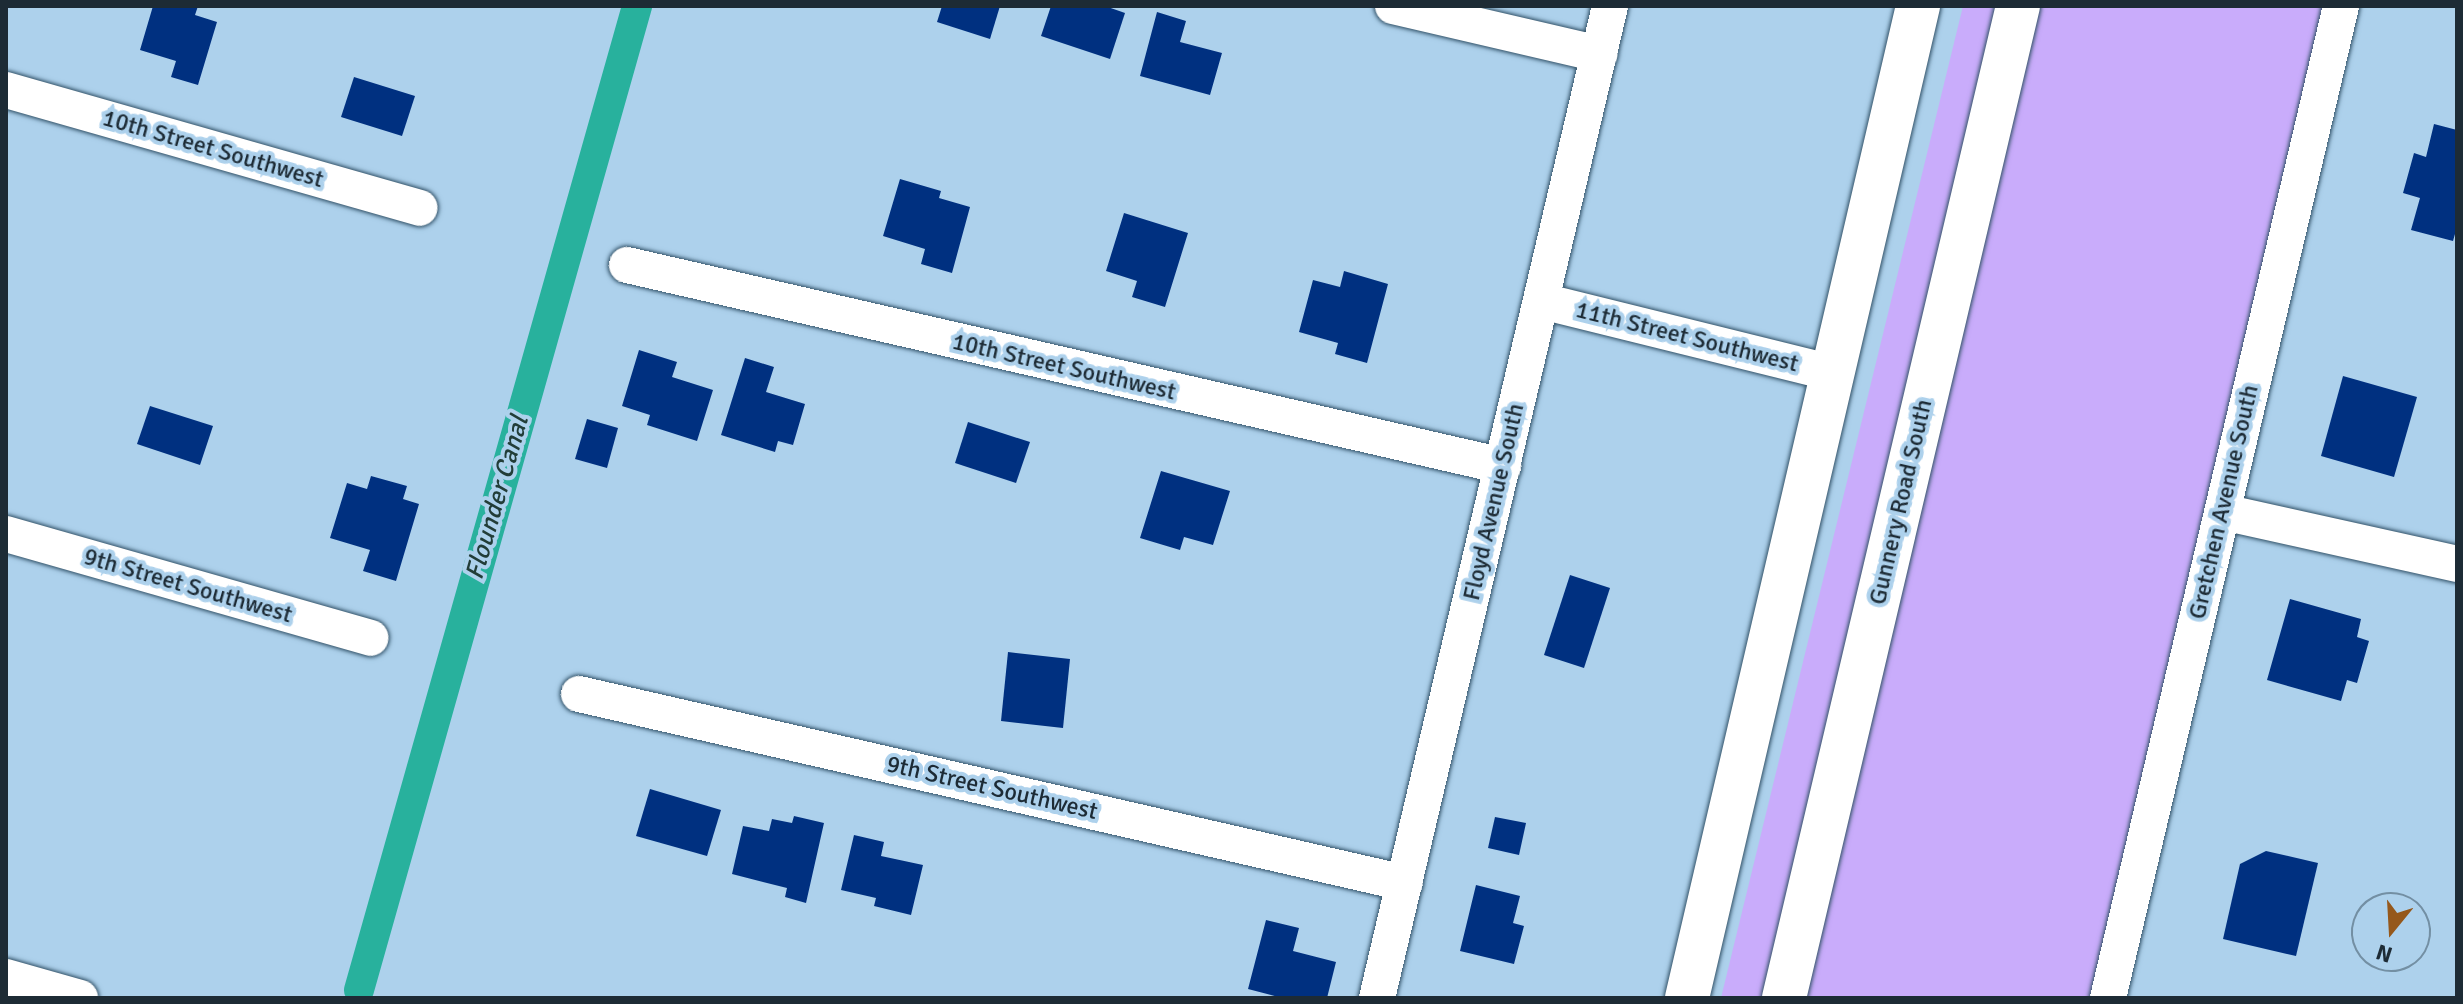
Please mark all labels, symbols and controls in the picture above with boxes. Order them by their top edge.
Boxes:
street label: 10th Street Southwest [99,104,327,194]
street label: 11th Street Southwest [1573,295,1801,379]
street label: 10th Street Southwest [949,327,1179,407]
street label: Gretchen Avenue South [2183,382,2265,622]
street label: Gunnery Road South [1863,397,1939,607]
street label: Floyd Avenue South [1457,401,1531,603]
water label: Flounder Canal [460,413,536,583]
street label: 9th Street Southwest [80,542,296,630]
street label: 9th Street Southwest [884,750,1100,826]
north arrow [2351,892,2431,972]
text: N [2373,938,2396,969]

